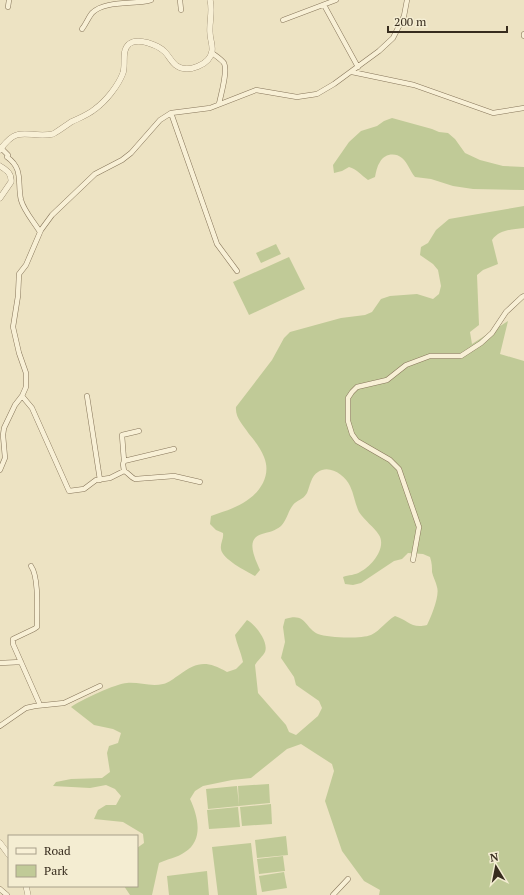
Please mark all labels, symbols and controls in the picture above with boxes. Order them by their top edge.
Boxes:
scale bar [388,8,507,34]
text: 200 m [394,14,427,29]
legend [8,835,138,887]
text: Road [44,843,71,858]
north arrow [476,847,516,887]
text: N [489,849,500,865]
text: Park [44,863,69,878]

